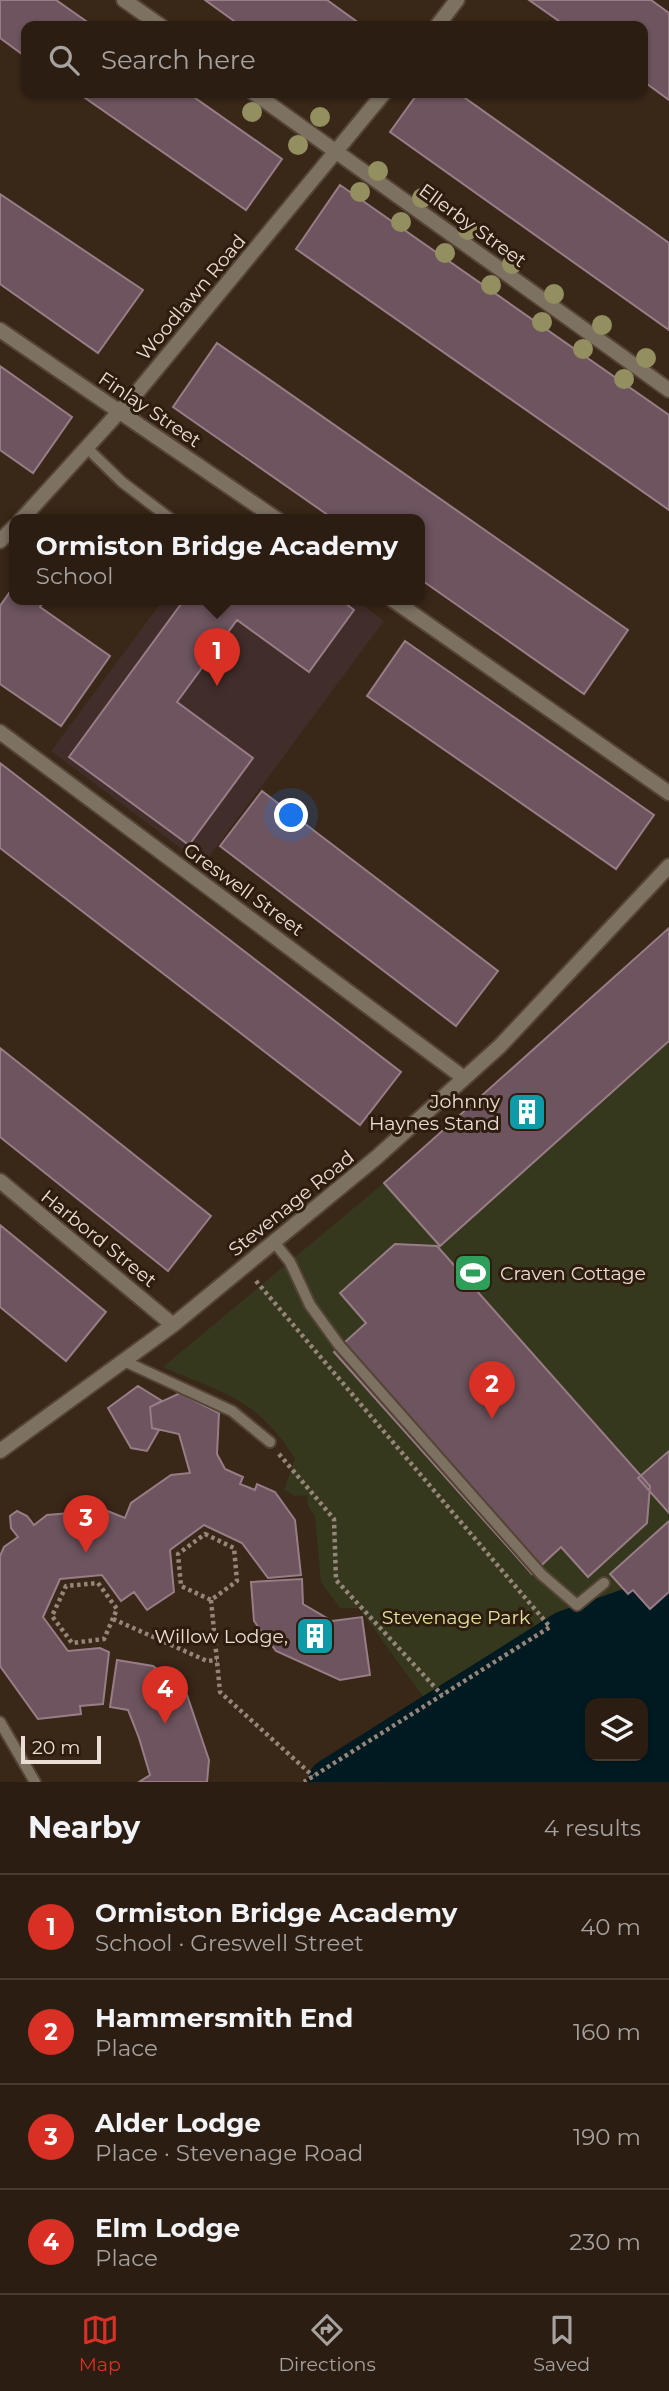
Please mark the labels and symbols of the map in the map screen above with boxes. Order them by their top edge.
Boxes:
street label: Ellerby Street [414,179,531,272]
street label: Woodlawn Road [132,230,251,365]
street label: Finlay Street [94,367,206,452]
pin: 1 [194,628,240,686]
your location [274,798,308,832]
street label: Greswell Street [179,838,309,941]
place label: Johnny Haynes Stand [369,1090,501,1135]
building icon: Johnny Haynes Stand [506,1091,548,1133]
street label: Stevenage Road [224,1146,359,1261]
street label: Harbord Street [36,1185,161,1292]
sports icon: Craven Cottage [452,1252,494,1294]
place label: Craven Cottage [500,1262,646,1285]
pin: 2 [469,1361,515,1419]
pin: 3 [63,1495,109,1553]
park label: Stevenage Park [382,1606,531,1629]
building icon: Willow Lodge, [294,1615,336,1657]
place label: Willow Lodge, [154,1625,288,1648]
pin: 4 [142,1666,188,1724]
scale bar [21,1733,102,1765]

